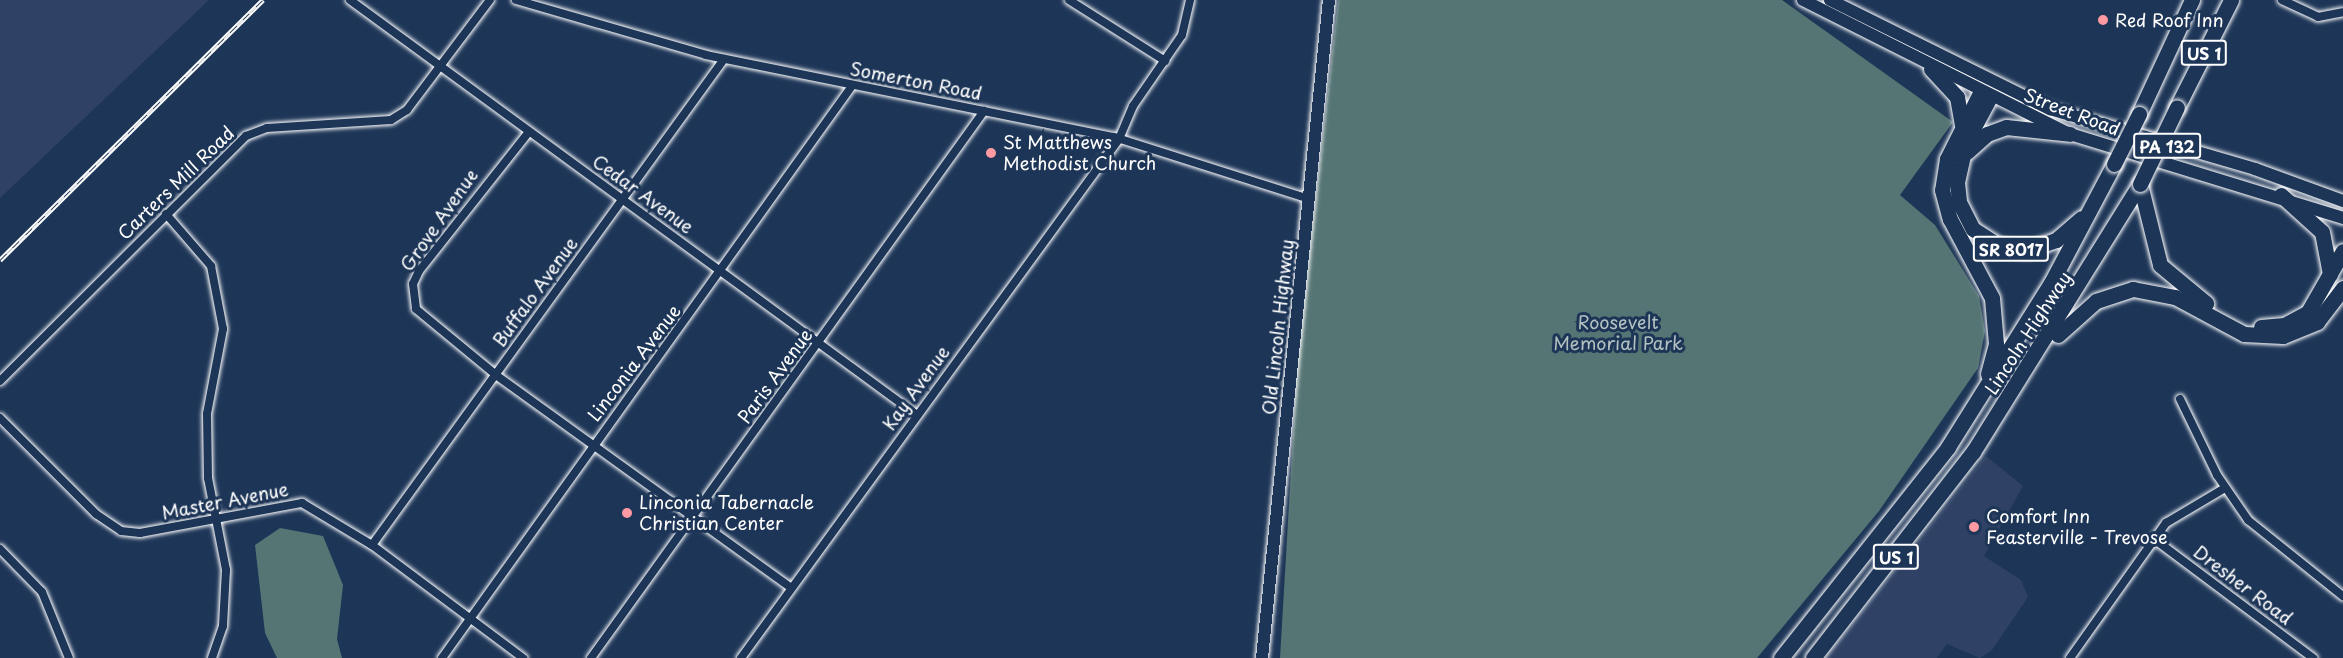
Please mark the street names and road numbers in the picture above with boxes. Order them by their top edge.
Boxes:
road number: US 1 [2180,40,2228,66]
street label: Somerton Road [849,58,983,104]
street label: Street Road [2020,83,2124,141]
street label: Carters Mill Road [113,122,239,244]
road number: PA 132 [2132,133,2202,159]
street label: Cedar Avenue [588,150,698,238]
street label: Grove Avenue [396,165,482,275]
street label: Buffalo Avenue [488,233,582,351]
road number: SR 8017 [1972,236,2050,262]
street label: Old Lincoln Highway [1258,238,1298,416]
street label: Lincoln Highway [1981,268,2075,398]
street label: Linconia Avenue [584,301,684,425]
street label: Paris Avenue [734,325,816,427]
street label: Kay Avenue [878,341,954,435]
street label: Master Avenue [160,478,290,524]
street label: Dresher Road [2189,541,2297,629]
road number: US 1 [1872,544,1920,570]

